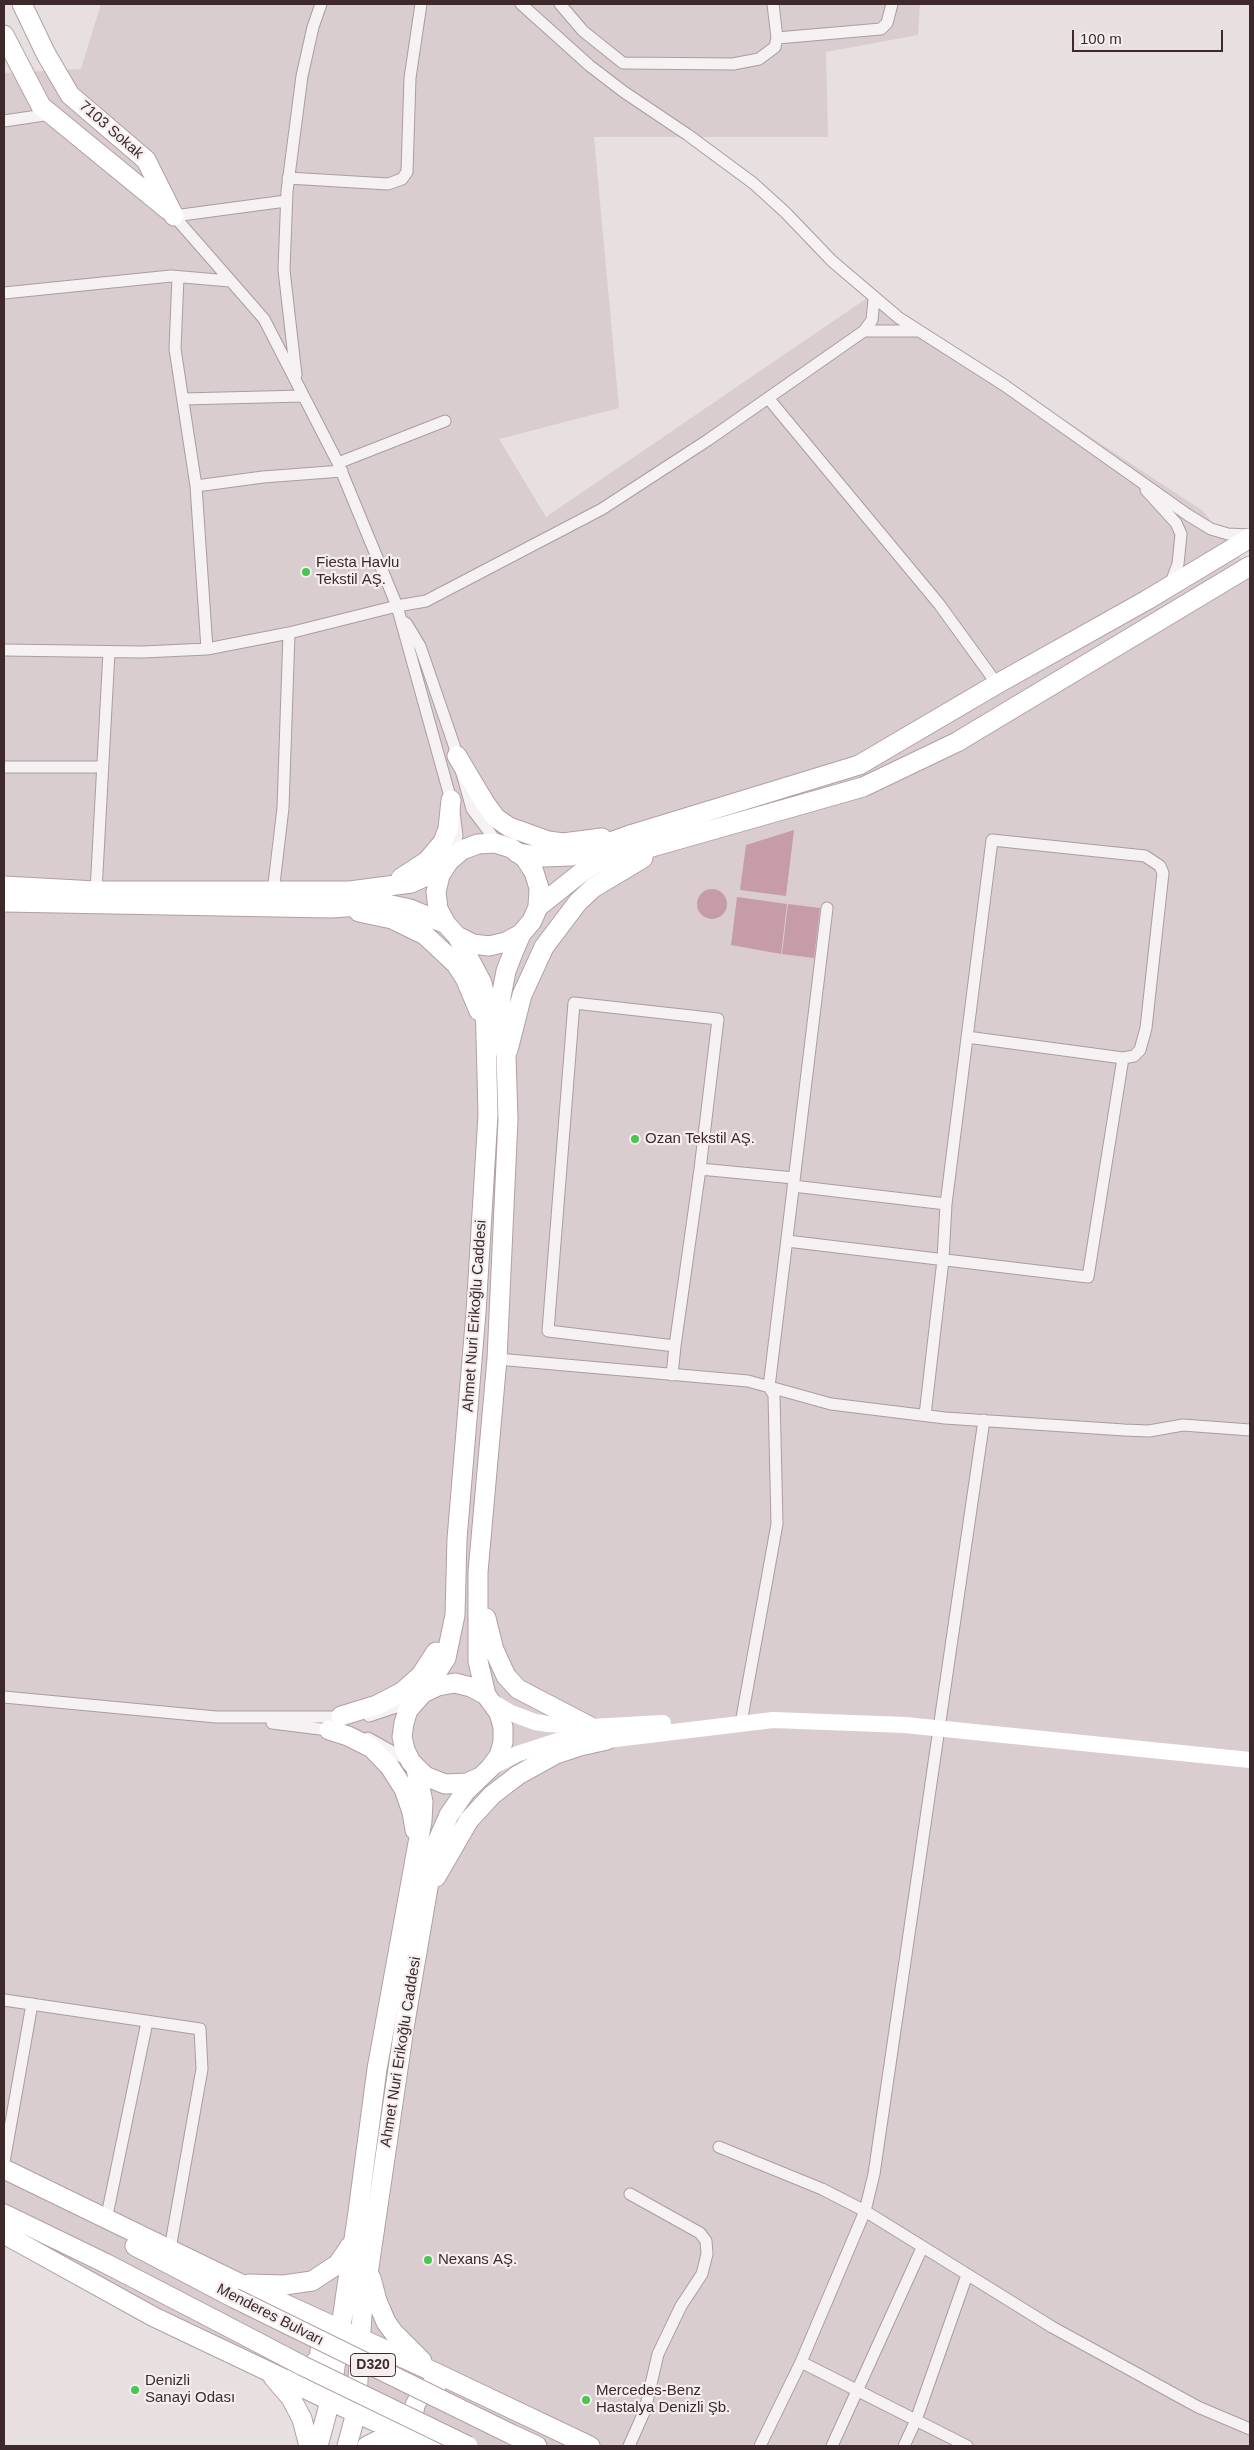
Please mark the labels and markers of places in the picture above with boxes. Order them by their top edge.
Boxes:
place label: Fiesta Havlu Tekstil AŞ. [316,554,399,589]
marker: Fiesta Havlu Tekstil AŞ. [300,566,312,578]
place label: Ozan Tekstil AŞ. [645,1130,755,1148]
marker: Ozan Tekstil AŞ. [629,1133,641,1145]
place label: Nexans AŞ. [438,2251,517,2269]
marker: Nexans AŞ. [422,2254,434,2266]
place label: Denizli Sanayi Odası [145,2372,235,2407]
place label: Mercedes-Benz Hastalya Denizli Şb. [596,2382,730,2417]
marker: Denizli Sanayi Odası [129,2384,141,2396]
marker: Mercedes-Benz Hastalya Denizli Şb. [580,2394,592,2406]

